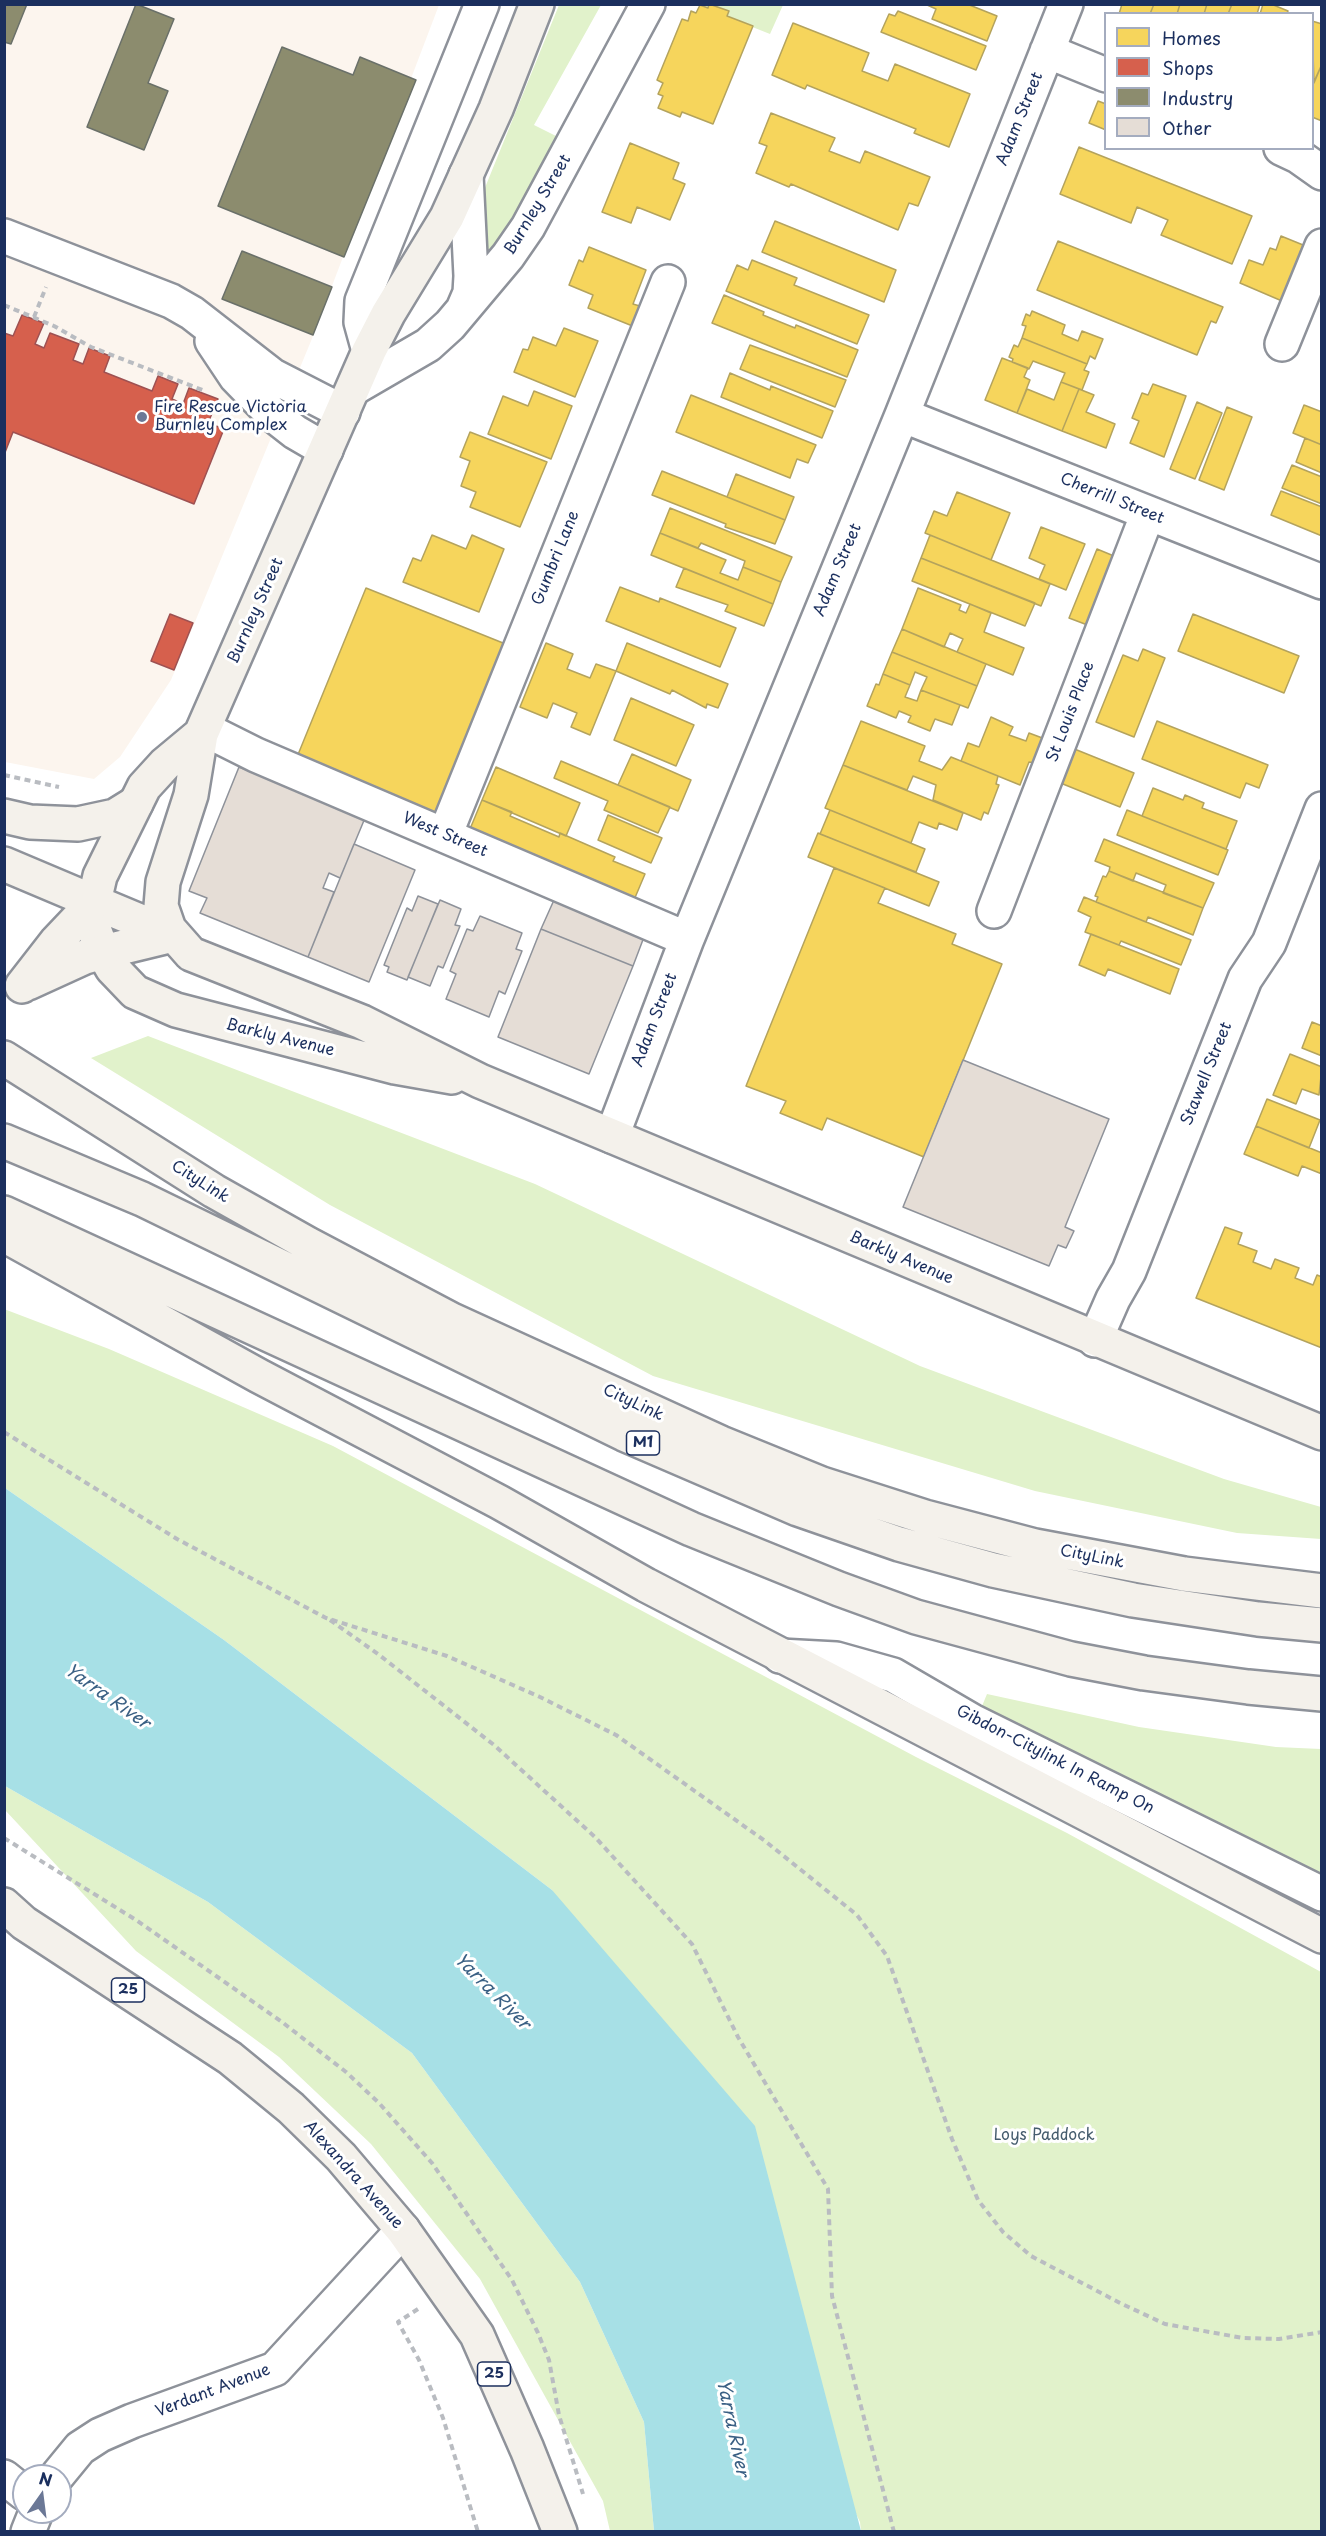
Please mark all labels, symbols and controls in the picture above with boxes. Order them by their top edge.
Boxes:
legend [1104,12,1314,150]
text: Homes [1162,24,1220,51]
text: Shops [1162,54,1213,81]
street label: Adam Street [993,69,1047,169]
text: Industry [1162,84,1233,111]
text: Other [1162,114,1211,141]
street label: Burnley Street [500,151,576,259]
place label: Fire Rescue Victoria Burnley Complex [154,398,307,436]
marker: Fire Rescue Victoria Burnley Complex [135,410,149,424]
street label: Cherrill Street [1057,469,1167,529]
street label: Gumbri Lane [528,508,584,608]
street label: Adam Street [810,521,866,619]
street label: Burnley Street [224,555,288,667]
street label: St Louis Place [1043,659,1099,765]
street label: West Street [400,809,490,861]
street label: Adam Street [628,970,682,1070]
street label: Barkly Avenue [224,1015,336,1061]
street label: Stawell Street [1178,1019,1236,1129]
street label: CityLink [167,1157,233,1207]
street label: Barkly Avenue [846,1227,956,1289]
street label: CityLink [600,1381,666,1425]
road number: M1 [626,1431,660,1455]
street label: CityLink [1058,1541,1126,1573]
water label: Yarra River [60,1660,154,1734]
street label: Gibdon-Citylink In Ramp On [953,1702,1157,1818]
water label: Yarra River [449,1949,535,2035]
road number: 25 [112,1978,144,2002]
street label: Alexandra Avenue [299,2117,407,2233]
park label: Loys Paddock [993,2126,1095,2146]
street label: Verdant Avenue [153,2360,273,2422]
road number: 25 [478,2362,510,2386]
water label: Yarra River [711,2377,753,2479]
north arrow [12,2464,72,2524]
text: N [37,2465,55,2492]

